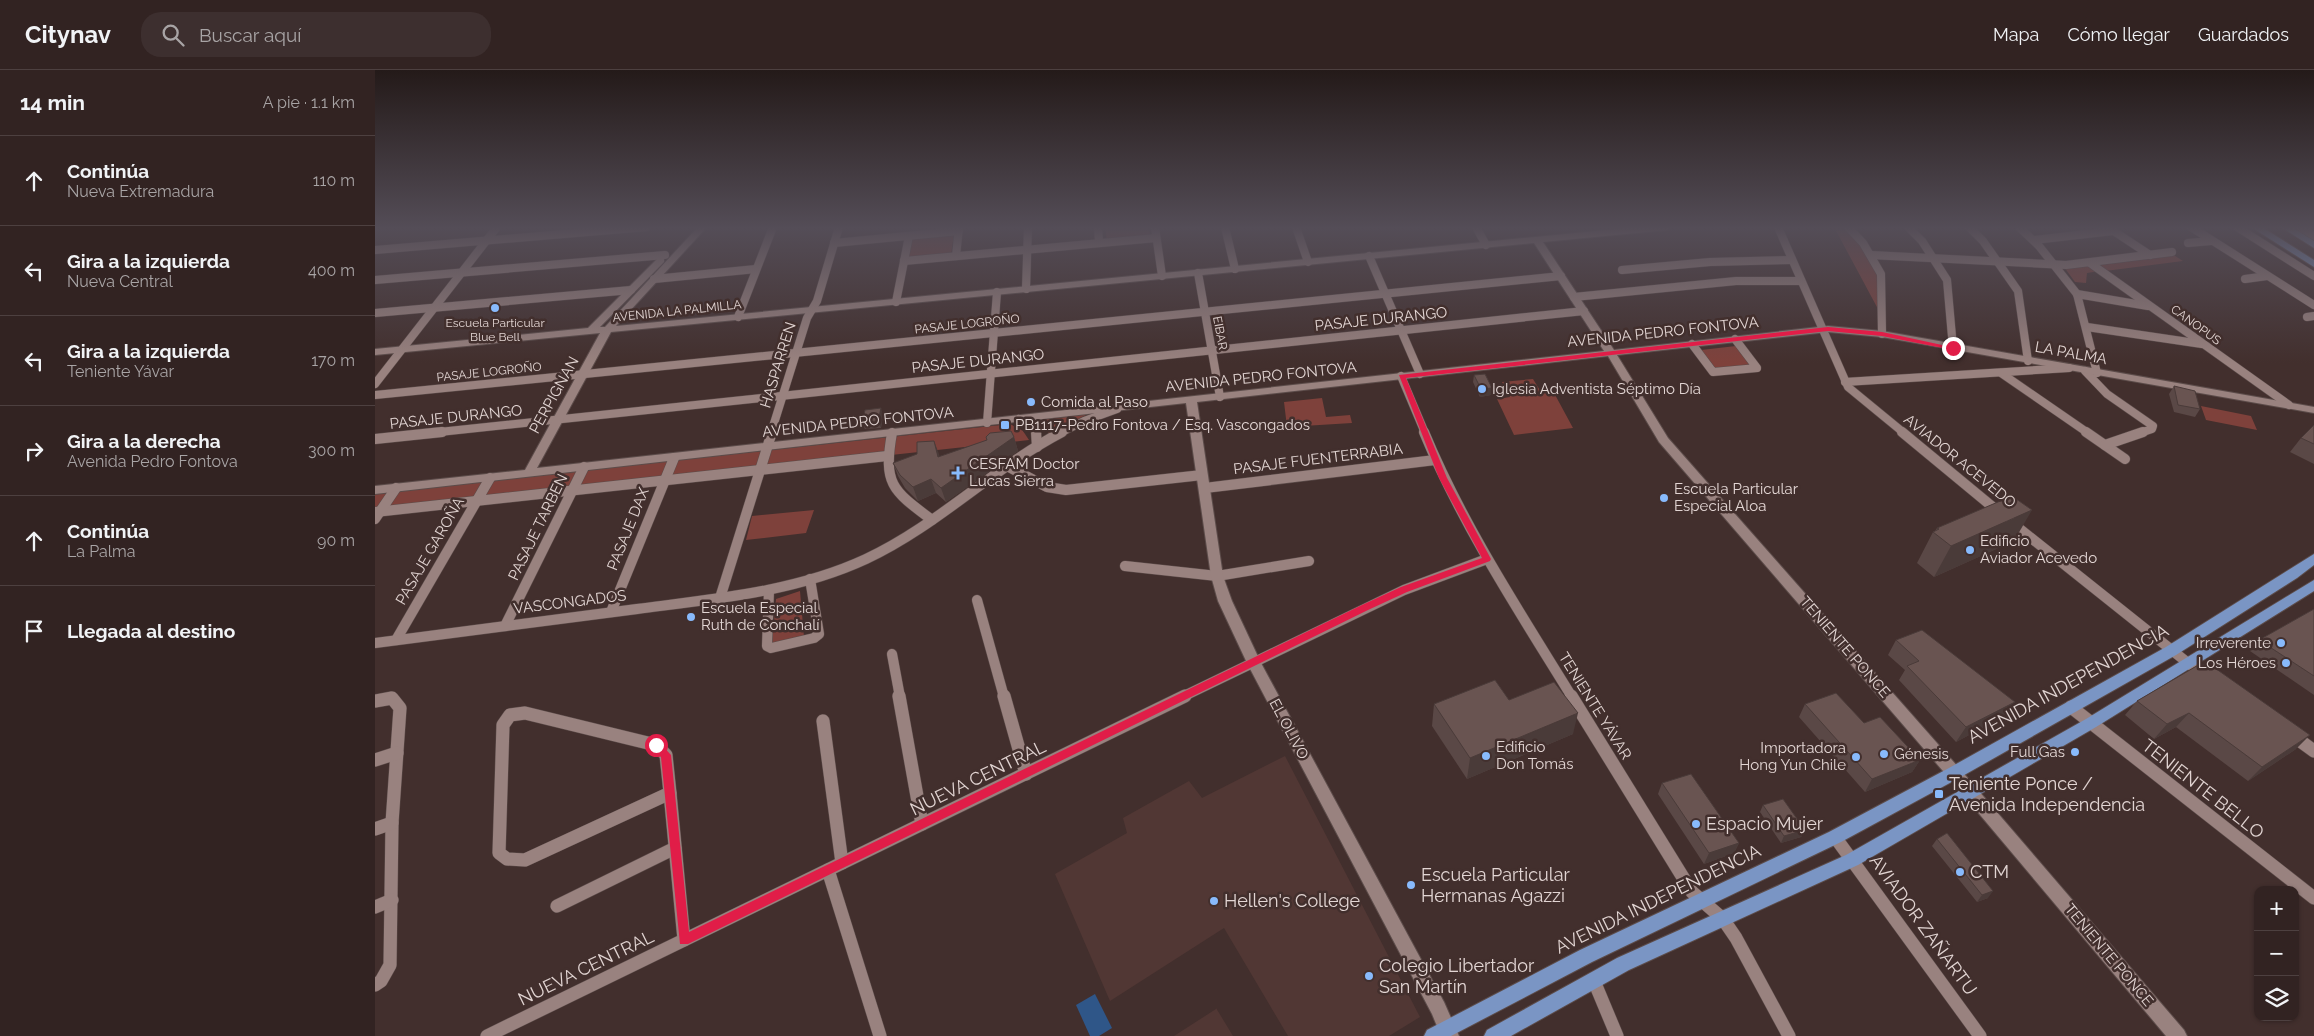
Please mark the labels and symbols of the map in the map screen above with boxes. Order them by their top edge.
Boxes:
street label: AVENIDA LA PALMILLA [612,297,742,325]
marker: Escuela Particular Blue Bell [489,302,501,314]
street label: CANOPUS [2168,302,2224,348]
street label: PASAJE DURANGO [1314,303,1448,335]
street label: PASAJE LOGROÑO [914,312,1020,336]
street label: AVENIDA PEDRO FONTOVA [1566,313,1760,351]
street label: EIBAR [1210,315,1230,351]
place label: Escuela Particular Blue Bell [445,316,545,344]
street label: HASPARREN [756,320,800,410]
route end [1942,337,1965,360]
street label: LA PALMA [2033,338,2109,368]
street label: PASAJE DURANGO [911,345,1045,377]
street label: PERPIGNAN [525,353,583,437]
street label: AVENIDA PEDRO FONTOVA [1164,358,1358,396]
street label: PASAJE LOGROÑO [436,360,542,384]
place label: Iglesia Adventista Séptimo Día [1492,380,1701,398]
marker: Iglesia Adventista Séptimo Día [1476,383,1488,395]
place label: Comida al Paso [1041,393,1148,411]
marker: Comida al Paso [1025,396,1037,408]
street label: PASAJE DURANGO [389,401,523,433]
street label: AVENIDA PEDRO FONTOVA [761,403,955,441]
street label: AVIADOR ACEVEDO [1900,410,2020,512]
place label: PB1117-Pedro Fontova / Esq. Vascongados [1015,416,1310,434]
marker: PB1117-Pedro Fontova / Esq. Vascongados [999,419,1011,431]
street label: PASAJE FUENTERRABIA [1232,440,1404,478]
place label: CESFAM Doctor Lucas Sierra [969,455,1080,490]
marker: CESFAM Doctor Lucas Sierra [951,466,965,480]
street label: PASAJE TARBEN [504,471,572,583]
place label: Escuela Particular Especial Aloa [1674,480,1799,515]
street label: PASAJE DAX [603,484,653,573]
marker: Escuela Particular Especial Aloa [1658,492,1670,504]
street label: PASAJE GAROÑA [392,494,468,608]
place label: Edificio Aviador Acevedo [1980,532,2097,567]
marker: Edificio Aviador Acevedo [1964,544,1976,556]
street label: VASCONGADOS [513,586,627,618]
street label: TENIENTE PONCE [1796,593,1894,701]
place label: Escuela Especial Ruth de Conchalí [701,599,820,634]
marker: Escuela Especial Ruth de Conchalí [685,611,697,623]
street label: AVENIDA INDEPENDENCIA [1964,620,2172,748]
place label: Irreverente [2196,634,2271,652]
marker: Irreverente [2275,637,2287,649]
street label: TENIENTE YÁVAR [1555,649,1635,763]
place label: Los Héroes [2198,654,2276,672]
marker: Los Héroes [2280,657,2292,669]
street label: EL OLIVO [1266,696,1312,762]
route start [645,734,668,757]
street label: NUEVA CENTRAL [907,735,1050,820]
street label: TENIENTE BELLO [2138,735,2268,843]
place label: Edificio Don Tomás [1496,738,1573,773]
place label: Importadora Hong Yun Chile [1739,739,1846,774]
place label: Full Gas [2010,743,2065,761]
place label: Génesis [1894,745,1949,763]
marker: Full Gas [2069,746,2081,758]
marker: Génesis [1878,748,1890,760]
marker: Edificio Don Tomás [1480,750,1492,762]
marker: Importadora Hong Yun Chile [1850,751,1862,763]
place label: Teniente Ponce / Avenida Independencia [1949,773,2145,815]
marker: Teniente Ponce / Avenida Independencia [1933,788,1945,800]
place label: Espacio Mujer [1706,813,1824,834]
marker: Espacio Mujer [1690,818,1702,830]
street label: AVENIDA INDEPENDENCIA [1552,840,1764,958]
street label: AVIADOR ZAÑARTU [1865,850,1981,999]
place label: CTM [1970,861,2009,882]
place label: Escuela Particular Hermanas Agazzi [1421,864,1571,906]
marker: CTM [1954,866,1966,878]
marker: Escuela Particular Hermanas Agazzi [1405,879,1417,891]
place label: Hellen's College [1224,890,1361,911]
marker: Hellen's College [1208,895,1220,907]
street label: TENIENTE PONCE [2061,900,2157,1010]
street label: NUEVA CENTRAL [515,925,658,1010]
place label: Colegio Libertador San Martín [1379,955,1535,997]
marker: Colegio Libertador San Martín [1363,970,1375,982]

